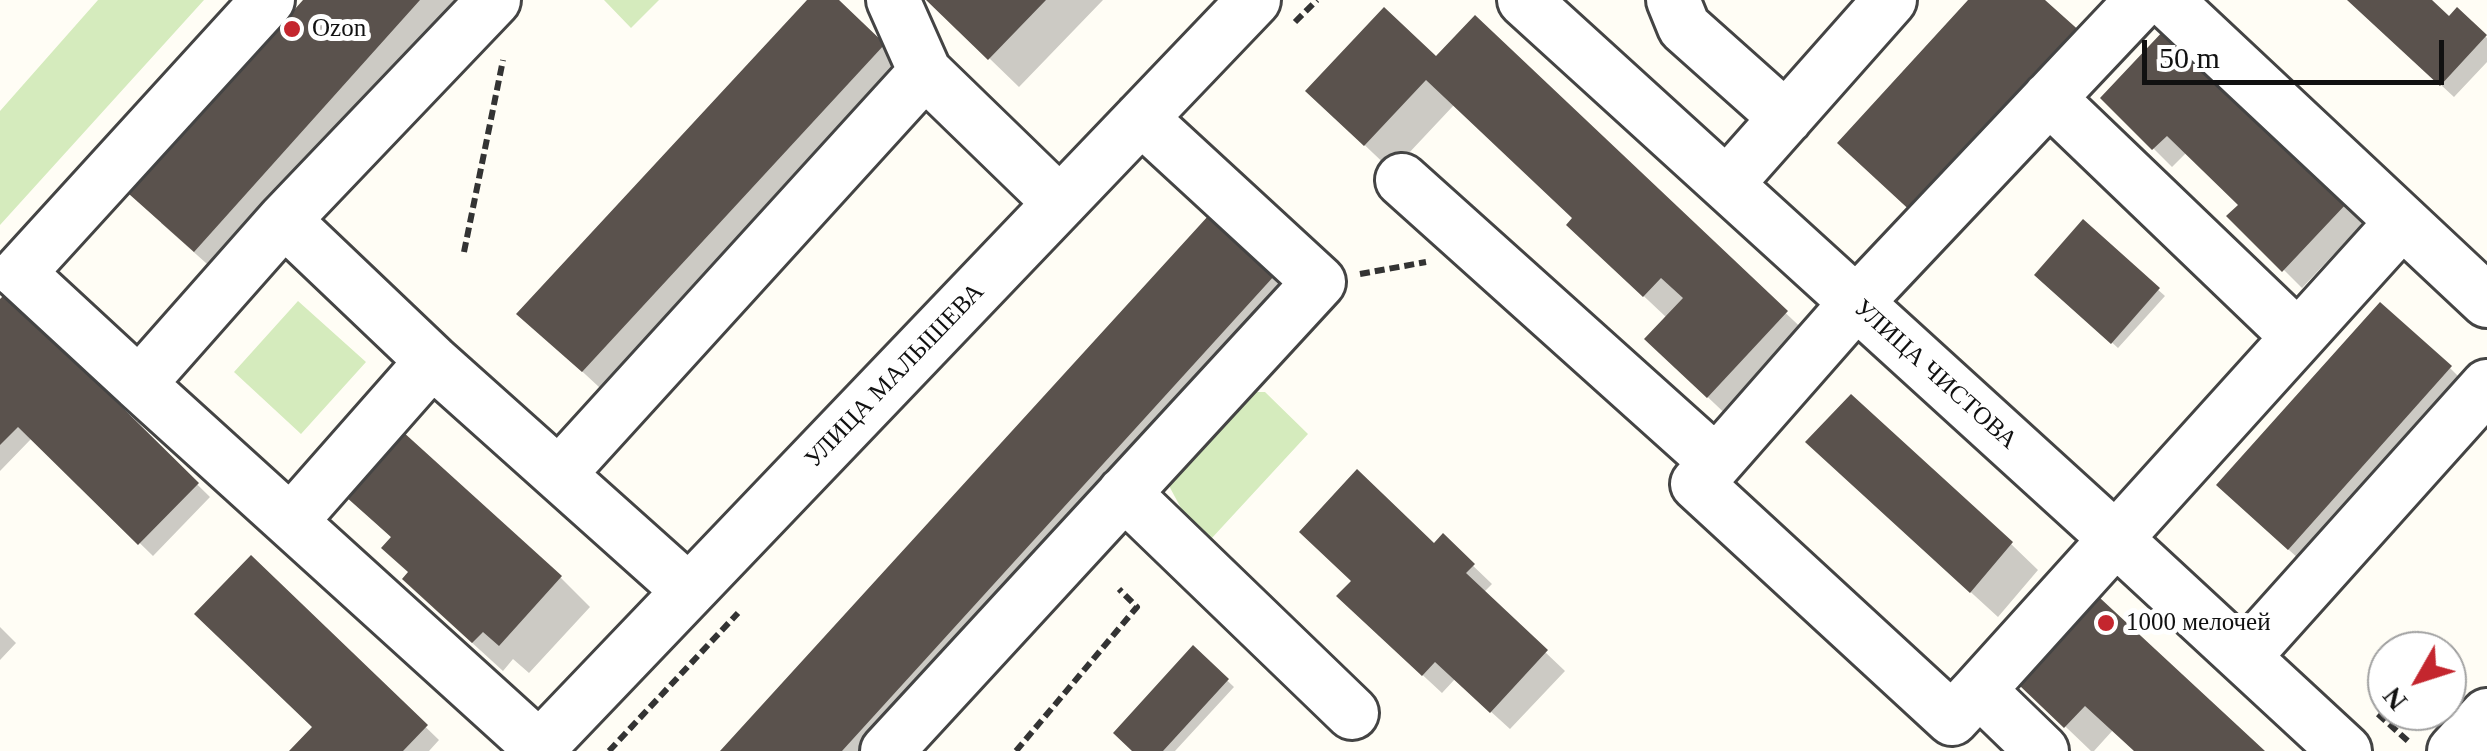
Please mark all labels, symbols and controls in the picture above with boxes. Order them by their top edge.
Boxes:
place label: Ozon [312,14,366,44]
marker: Ozon [281,18,303,40]
scale bar [2147,20,2450,82]
text: 50 m [2159,41,2220,74]
street label: УЛИЦА МАЛЫШЕВА [799,277,991,475]
street label: УЛИЦА ЧИСТОВА [1847,294,2023,456]
place label: 1000 мелочей [2126,608,2271,638]
marker: 1000 мелочей [2095,612,2117,634]
north arrow [2367,631,2467,731]
text: N [2376,681,2413,717]

